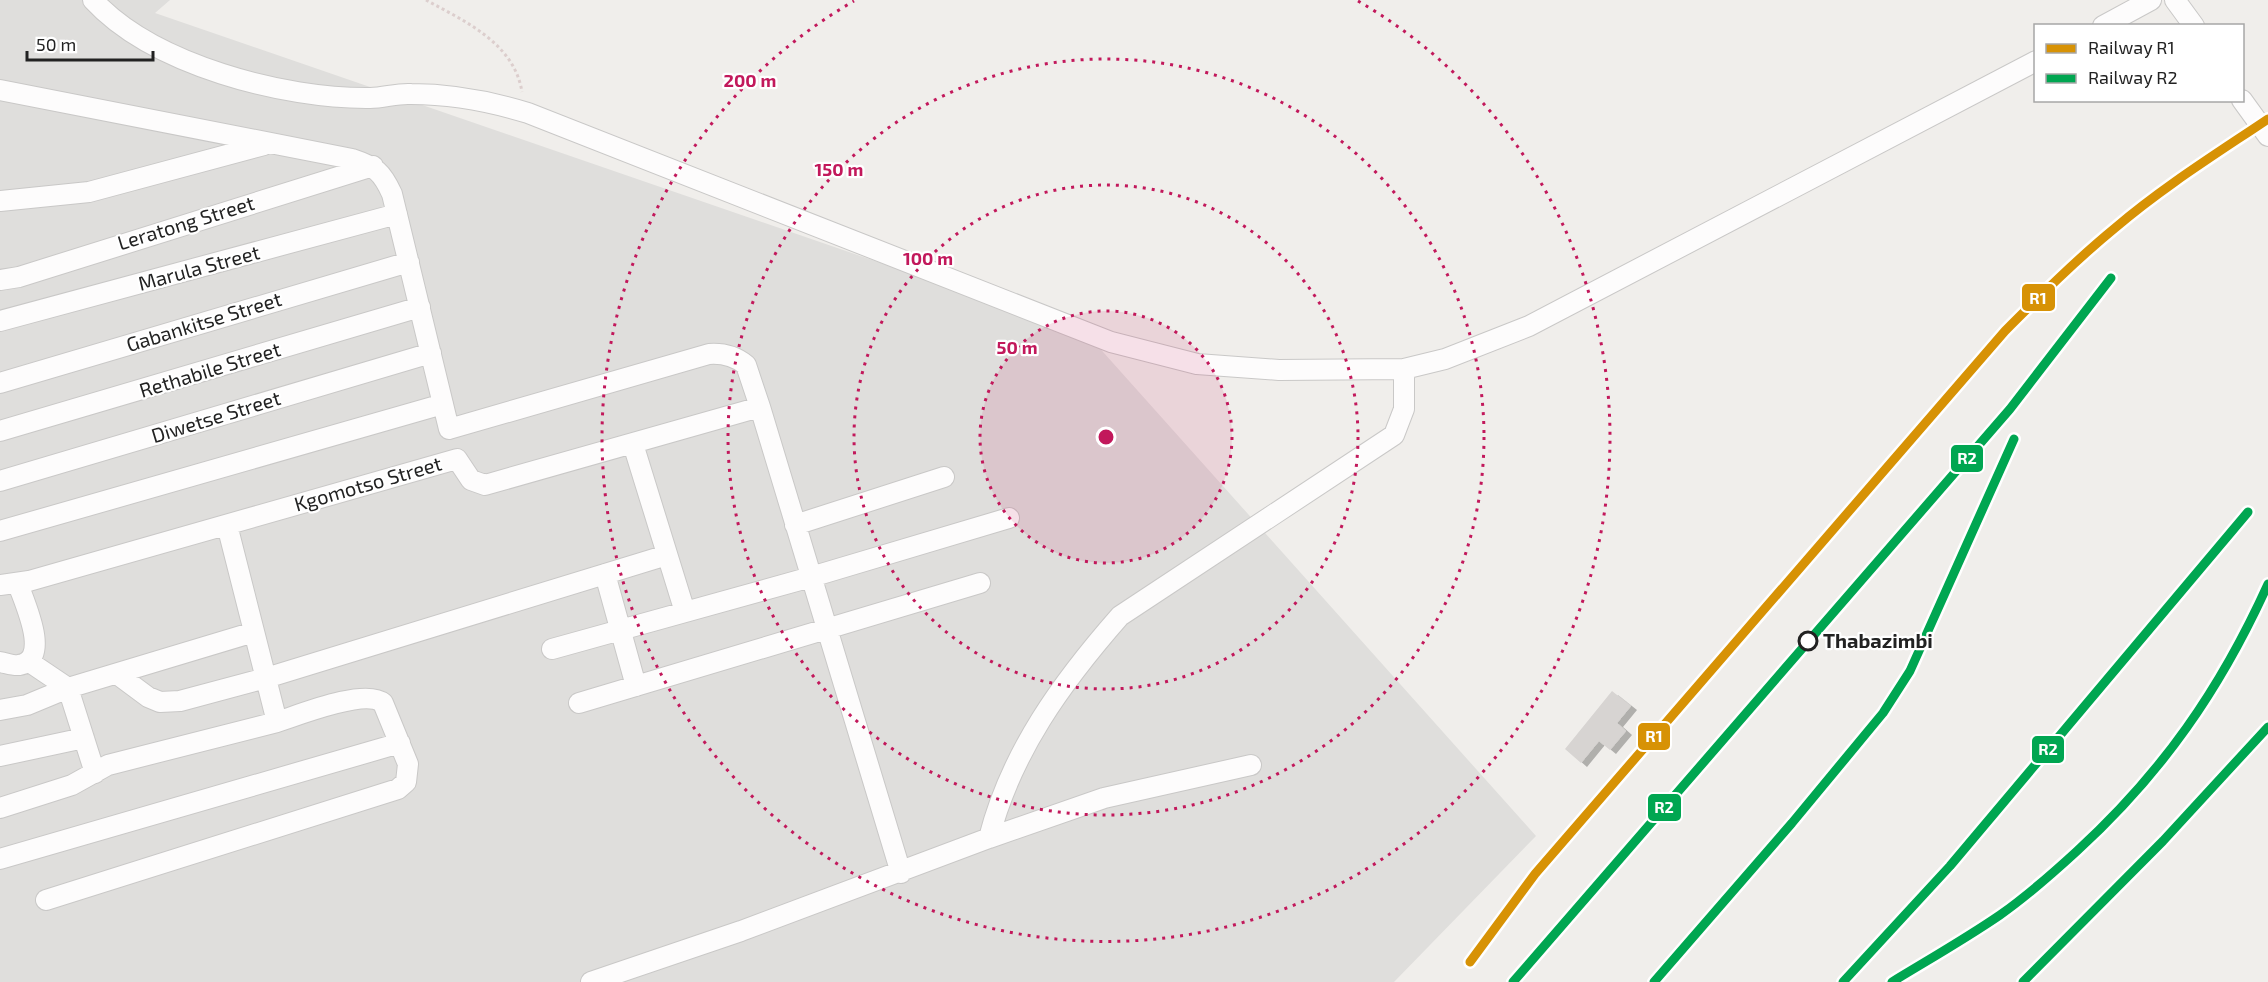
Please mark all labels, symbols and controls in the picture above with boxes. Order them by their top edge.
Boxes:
scale bar [27,24,153,62]
legend [2034,24,2244,102]
text: 50 m [36,33,76,55]
text: Railway R1 [2088,36,2175,58]
text: Railway R2 [2088,66,2178,88]
text: 200 m [724,69,776,91]
text: 150 m [815,158,863,180]
street label: Leratong Street [114,190,257,254]
street label: Marula Street [135,239,263,295]
text: 100 m [903,247,953,269]
line badge: R1 [2021,283,2056,312]
street label: Gabankitse Street [123,286,285,356]
text: R1 [2029,288,2047,307]
street label: Rethabile Street [136,336,284,402]
text: 50 m [996,336,1038,358]
street label: Diwetse Street [148,385,284,447]
centre of rings [1096,427,1116,447]
line badge: R2 [1950,444,1984,473]
text: R2 [1957,448,1977,467]
street label: Kgomotso Street [291,450,445,516]
place label: Thabazimbi [1823,628,1933,652]
marker: Thabazimbi [1798,631,1818,651]
line badge: R1 [1637,722,1671,751]
text: R1 [1645,726,1663,745]
line badge: R2 [2031,735,2065,764]
text: R2 [2038,739,2058,758]
line badge: R2 [1647,793,1682,822]
text: R2 [1654,797,1674,816]

